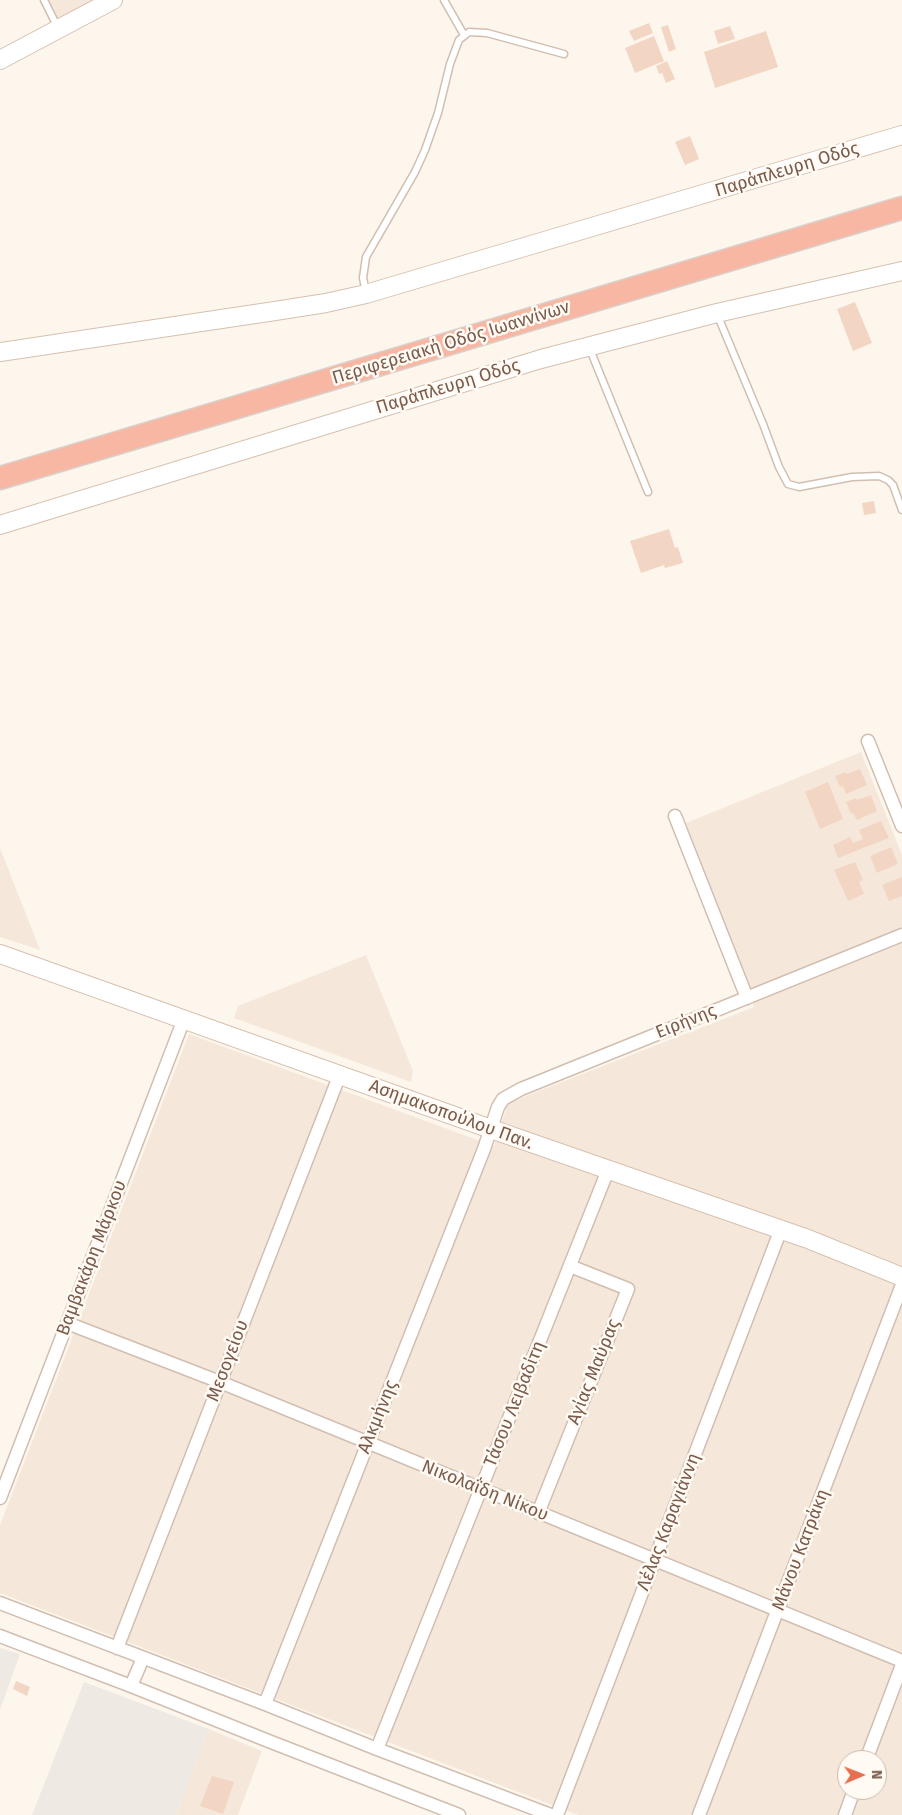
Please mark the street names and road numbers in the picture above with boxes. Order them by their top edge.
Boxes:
street label: Παράπλευρη Οδός [712,138,862,202]
street label: Περιφερειακή Οδός Ιωαννίνων [330,297,572,389]
street label: Παράπλευρη Οδός [373,355,523,419]
street label: Ειρήνης [653,1000,719,1044]
street label: Ασημακοπούλου Παν. [366,1075,536,1155]
street label: Βαμβακάρη Μάρκου [52,1177,132,1339]
street label: Αγίας Μαύρας [563,1316,625,1428]
street label: Μεσογείου [203,1317,253,1405]
street label: Τάσου Λειβαδίτη [480,1338,550,1470]
street label: Αλκμήνης [353,1377,403,1457]
street label: Λέλας Καραγιάννη [633,1450,705,1594]
street label: Νικολαΐδη Νίκου [418,1456,552,1526]
street label: Μάνου Κατράκη [768,1486,834,1614]

